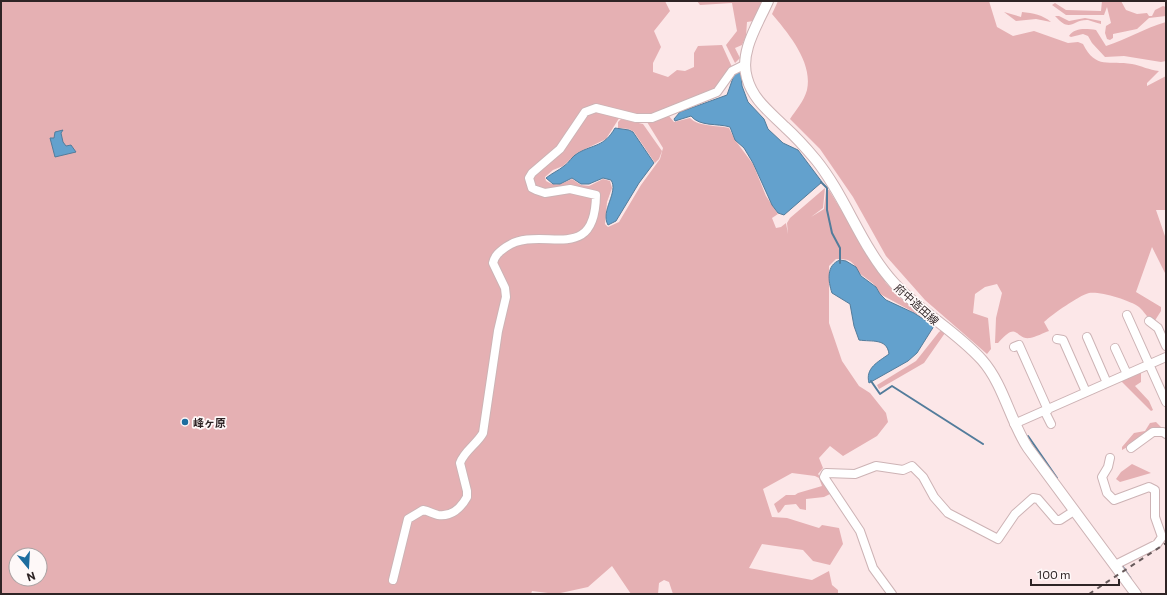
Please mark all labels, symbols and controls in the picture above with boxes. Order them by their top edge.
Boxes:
street label: 府中造田線 [892,281,942,327]
place label: 峰ヶ原 [193,416,226,429]
marker: 峰ヶ原 [180,417,190,427]
north arrow [8,547,48,587]
scale bar [1031,561,1119,587]
text: 100 m [1037,567,1071,581]
text: N [25,570,37,584]

